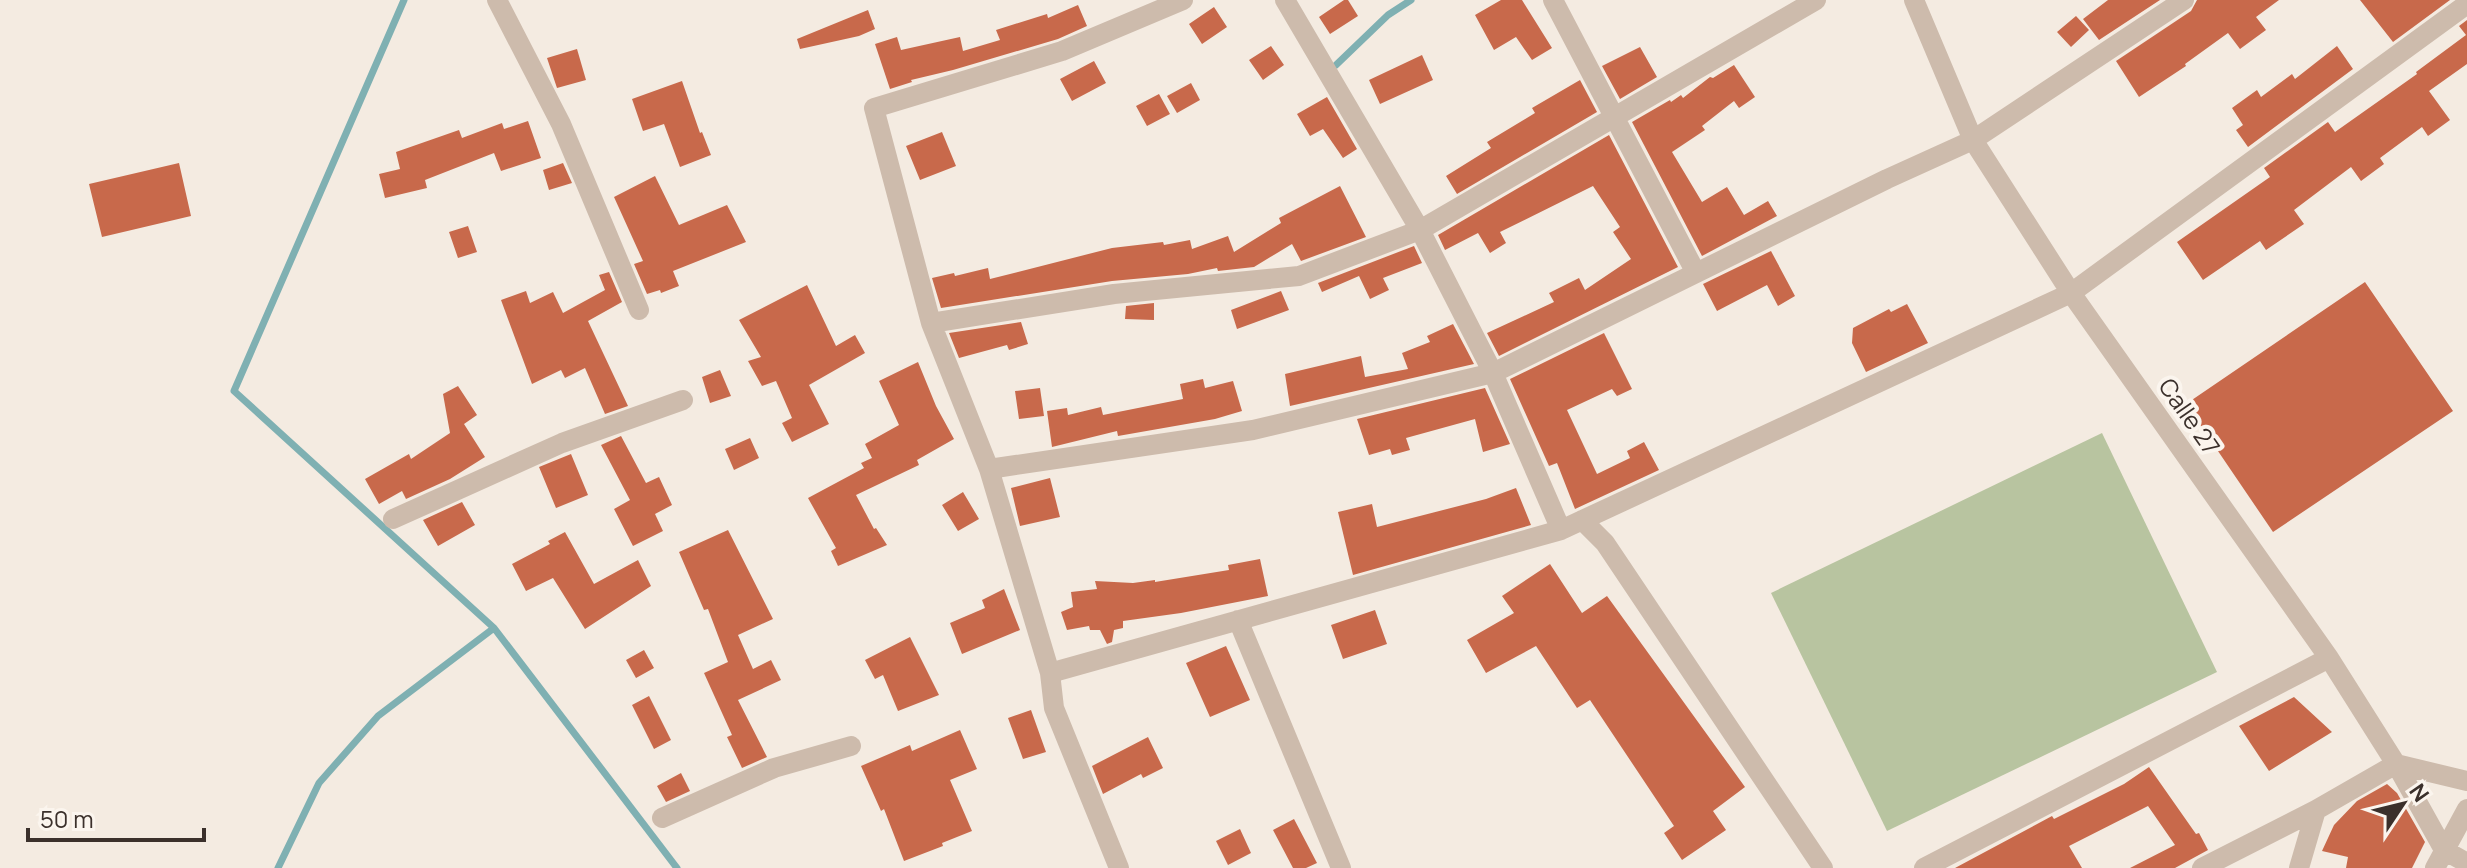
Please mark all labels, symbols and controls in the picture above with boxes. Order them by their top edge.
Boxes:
street label: Calle 27 [2152,371,2228,461]
north arrow [2363,764,2443,844]
text: N [2403,777,2436,808]
scale bar [28,792,204,842]
text: 50 m [40,802,94,835]

